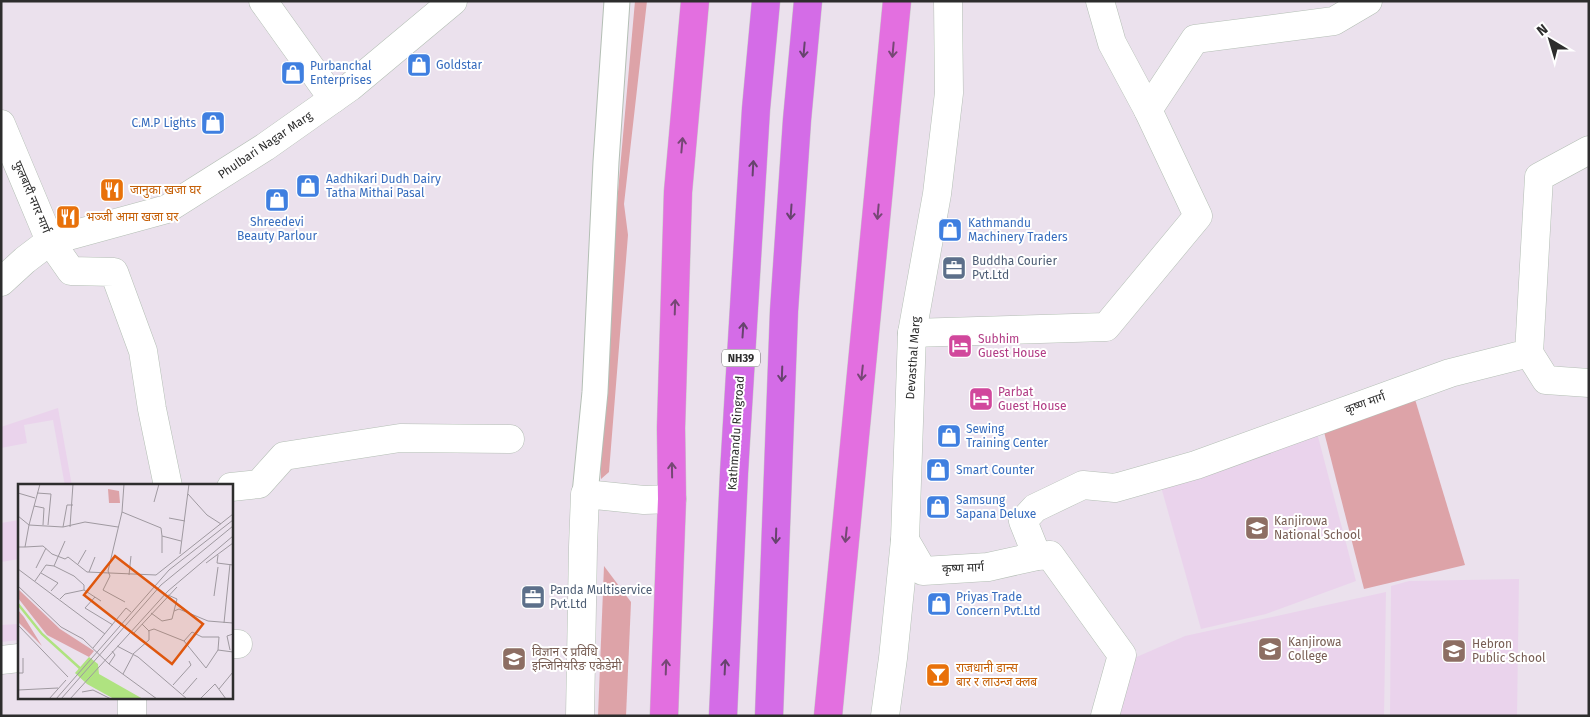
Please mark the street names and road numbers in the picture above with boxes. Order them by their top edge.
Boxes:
street label: Phulbari Nagar Marg [215,108,315,182]
street label: फुलबारी नगर मार्ग [10,158,55,237]
street label: Devasthal Marg [903,315,923,400]
road number: NH39 [722,349,760,366]
street label: Kathmandu Ringroad [725,375,747,491]
street label: कृष्ण मार्ग [1343,389,1388,417]
street label: कृष्ण मार्ग [942,560,985,576]

